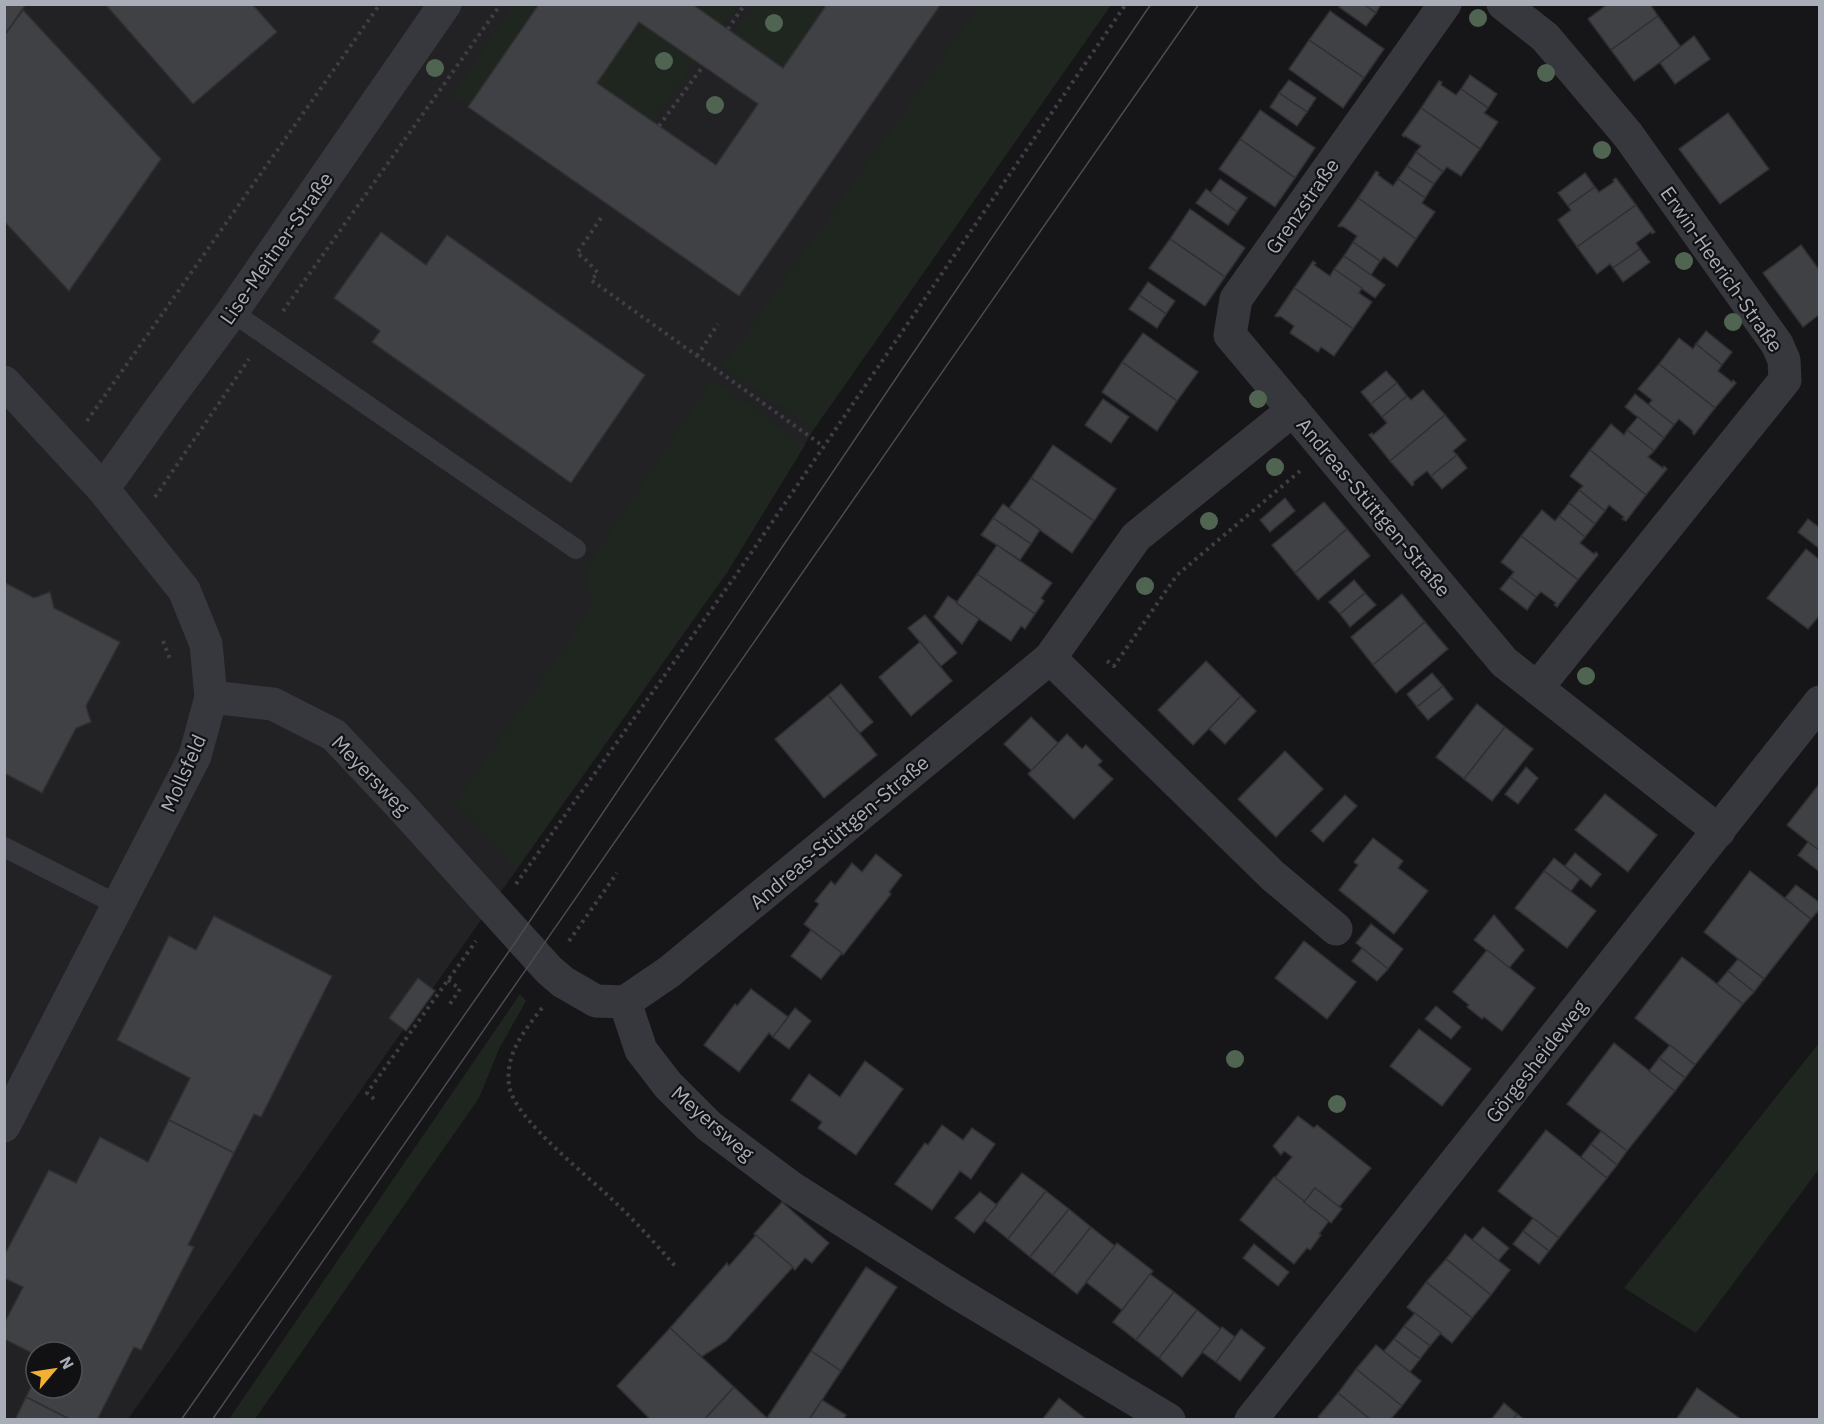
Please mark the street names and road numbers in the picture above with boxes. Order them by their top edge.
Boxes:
street label: Grenzstraße [1259,153,1345,259]
street label: Lise-Meitner-Straße [213,166,339,330]
street label: Erwin-Heerich-Straße [1655,181,1789,357]
street label: Andreas-Stüttgen-Straße [1291,412,1457,602]
street label: Meyersweg [326,729,416,821]
street label: Mollsfeld [154,730,212,816]
street label: Andreas-Stüttgen-Straße [744,749,934,915]
street label: Görgesheideweg [1479,993,1593,1128]
street label: Meyersweg [666,1079,761,1167]

